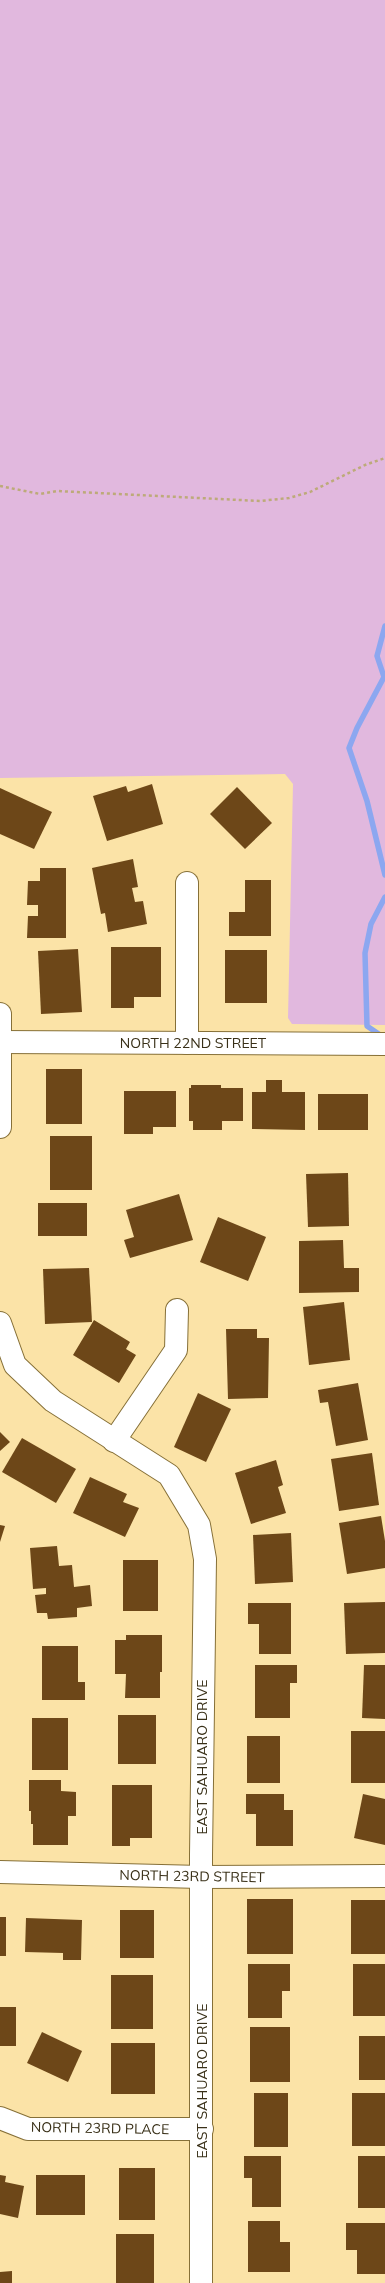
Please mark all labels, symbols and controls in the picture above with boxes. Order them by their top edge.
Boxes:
street label: NORTH 22ND STREET [120,1034,267,1052]
street label: EAST SAHUARO DRIVE [193,1680,211,1834]
street label: NORTH 23RD STREET [119,1866,265,1886]
street label: EAST SAHUARO DRIVE [193,2004,211,2158]
street label: NORTH 23RD PLACE [31,2118,169,2138]

